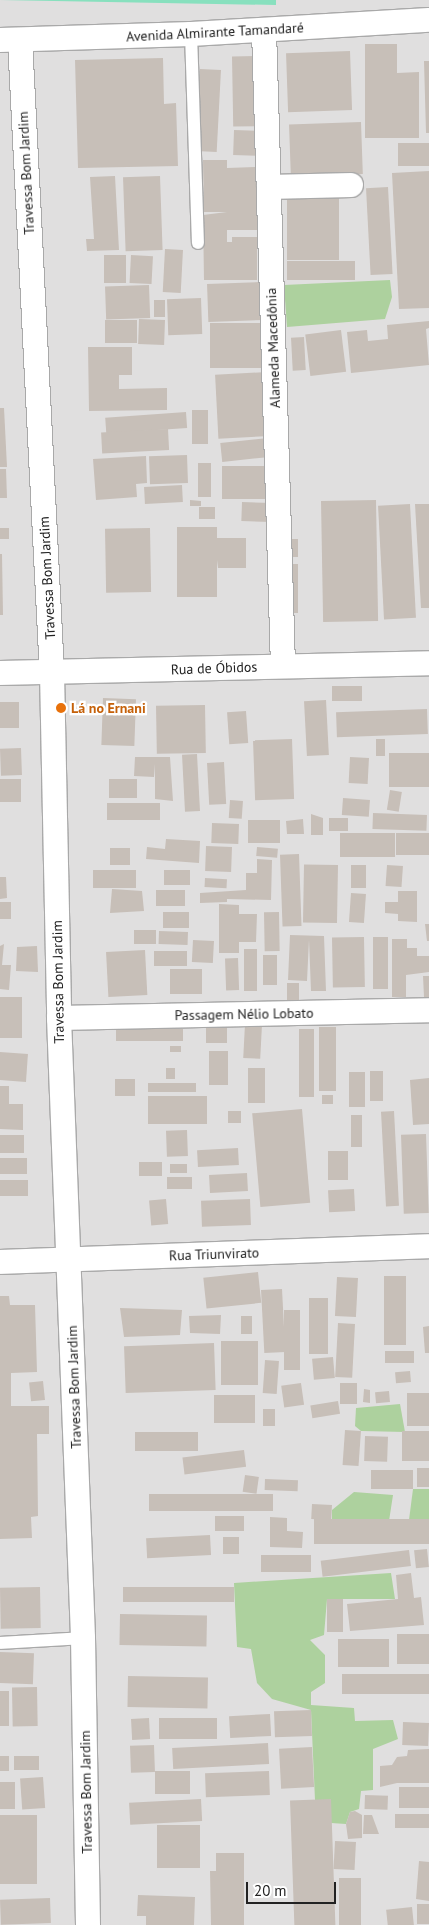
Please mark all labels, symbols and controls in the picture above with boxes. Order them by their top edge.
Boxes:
street label: Avenida Almirante Tamandaré [125,19,305,45]
street label: Travessa Bom Jardim [14,111,38,235]
street label: Alameda Macedônia [263,288,283,408]
street label: Travessa Bom Jardim [35,516,59,640]
street label: Rua de Óbidos [170,658,258,678]
place label: Lá no Ernani [71,700,146,716]
marker: Lá no Ernani [55,702,67,714]
street label: Travessa Bom Jardim [49,920,67,1044]
street label: Passagem Nélio Lobato [174,1004,314,1024]
street label: Rua Triunvirato [168,1244,260,1264]
street label: Travessa Bom Jardim [63,1325,85,1449]
street label: Travessa Bom Jardim [77,1730,95,1854]
scale bar [249,1872,339,1904]
text: 20 m [254,1881,287,1900]

